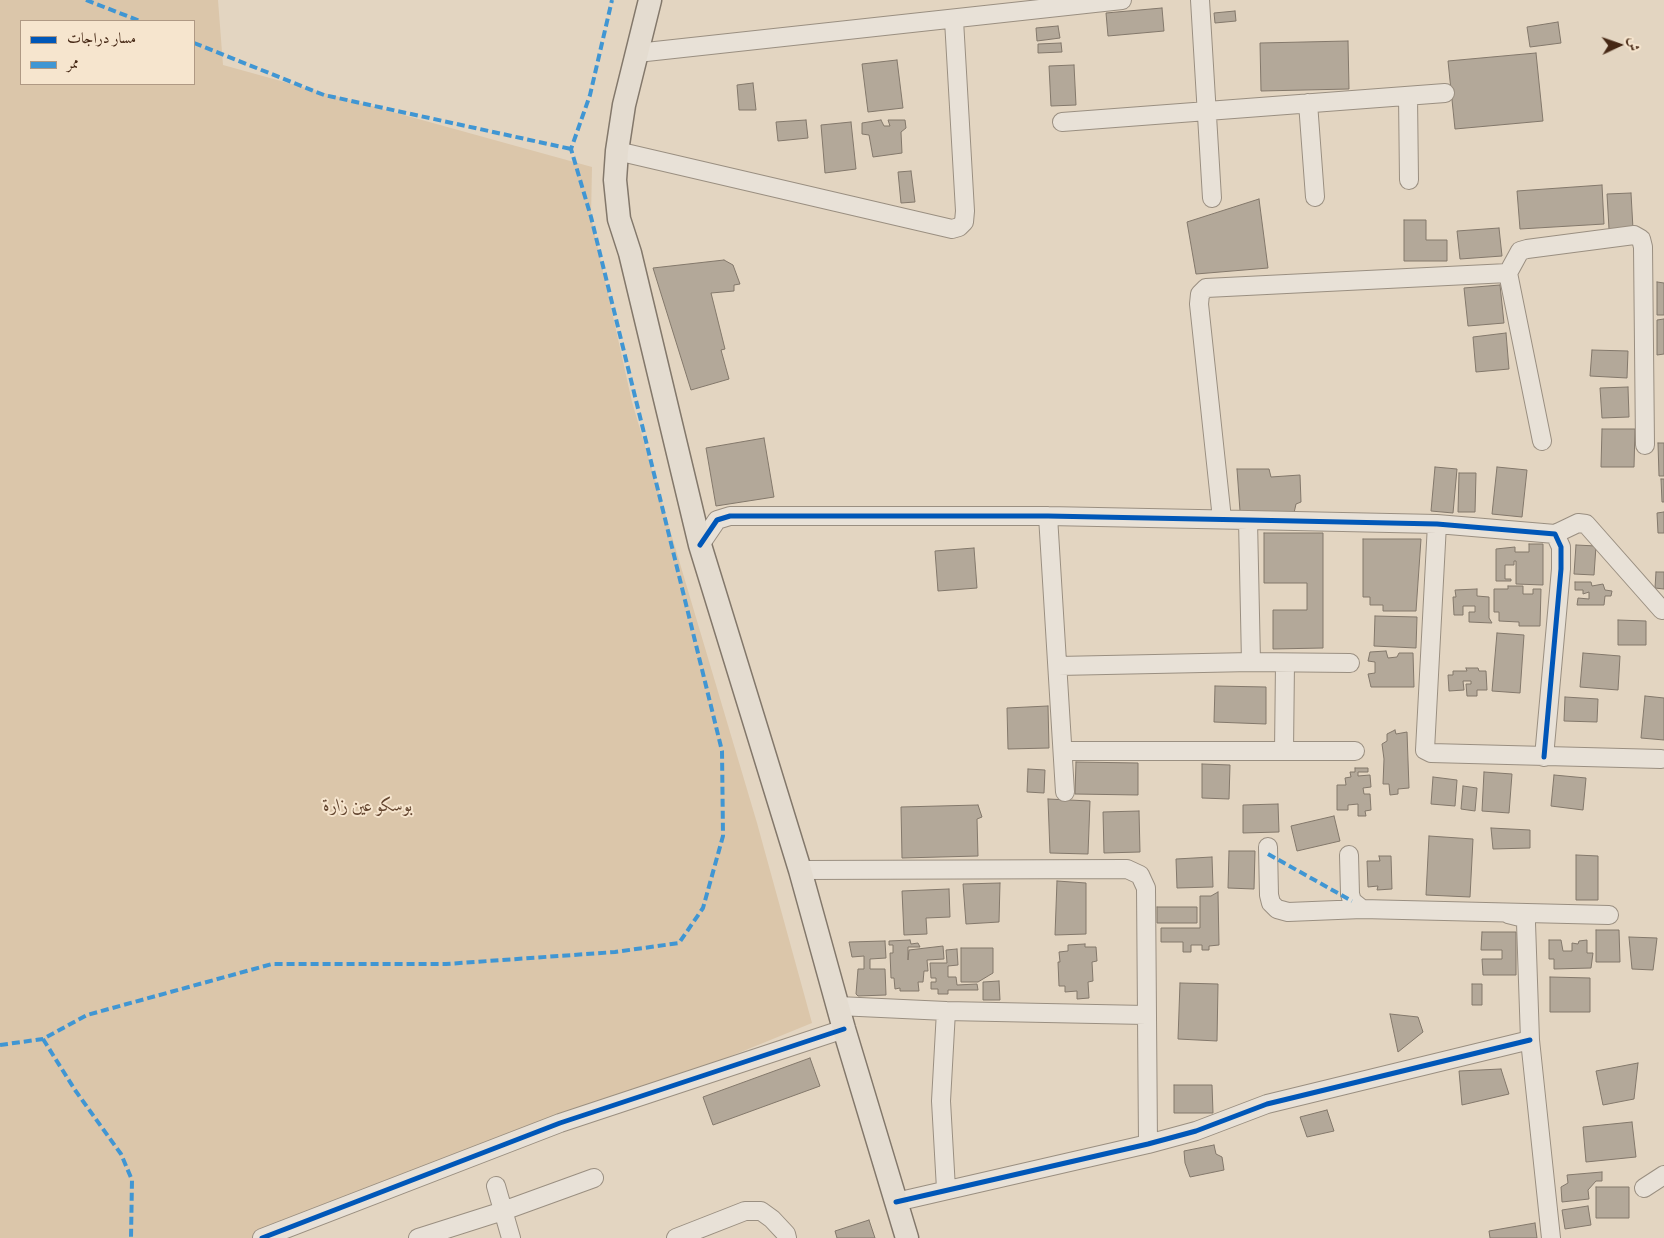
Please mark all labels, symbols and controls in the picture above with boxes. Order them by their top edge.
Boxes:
legend [20,20,195,85]
north arrow [1594,20,1644,70]
text: مسار دراجات [67,28,136,47]
text: ش [1625,37,1643,52]
text: ممر [67,53,79,72]
park label: بوسكو عين زارة [323,795,413,817]

